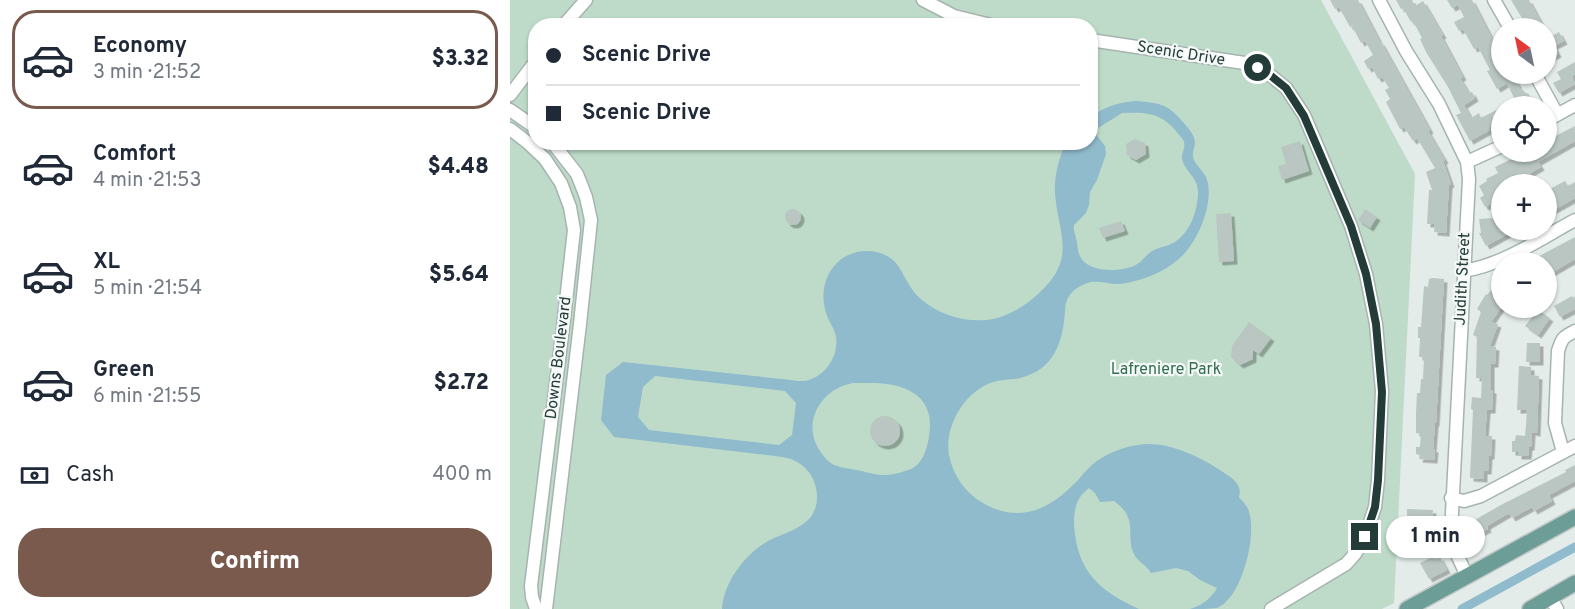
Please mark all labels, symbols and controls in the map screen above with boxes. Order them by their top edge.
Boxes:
north arrow [1491,18,1557,84]
map controls [1491,18,1557,318]
icon: car [21,33,75,87]
text: Economy [93,33,187,60]
street label: Scenic Drive [1136,37,1226,71]
text: Scenic Drive [582,42,711,69]
text: $3.32 [431,46,489,73]
route start [1244,54,1271,81]
text: 3 min · 21:52 [93,60,201,86]
button: locate [1491,96,1557,162]
text: Scenic Drive [582,100,711,127]
icon: car [21,141,75,195]
text: Comfort [93,141,176,168]
text: $4.48 [428,154,489,181]
text: 4 min · 21:53 [93,168,201,194]
button: + [1491,174,1557,240]
street label: Judith Street [1451,232,1475,326]
icon: car [21,249,75,303]
text: XL [93,249,120,276]
button: − [1491,252,1557,318]
text: $5.64 [429,262,489,289]
text: 5 min · 21:54 [93,276,202,302]
street label: Downs Boulevard [542,295,576,421]
icon: car [21,357,75,411]
text: Green [93,357,155,384]
park label: Lafreniere Park [1111,360,1221,380]
text: $2.72 [433,370,489,397]
text: 6 min · 21:55 [93,384,201,410]
icon: cash [18,459,51,492]
text: Cash [66,462,115,489]
text: 400 m [432,462,492,488]
callout: 1 min [1386,516,1485,558]
route end [1351,523,1378,550]
text: 1 min [1411,524,1460,550]
button: Confirm [18,528,492,597]

